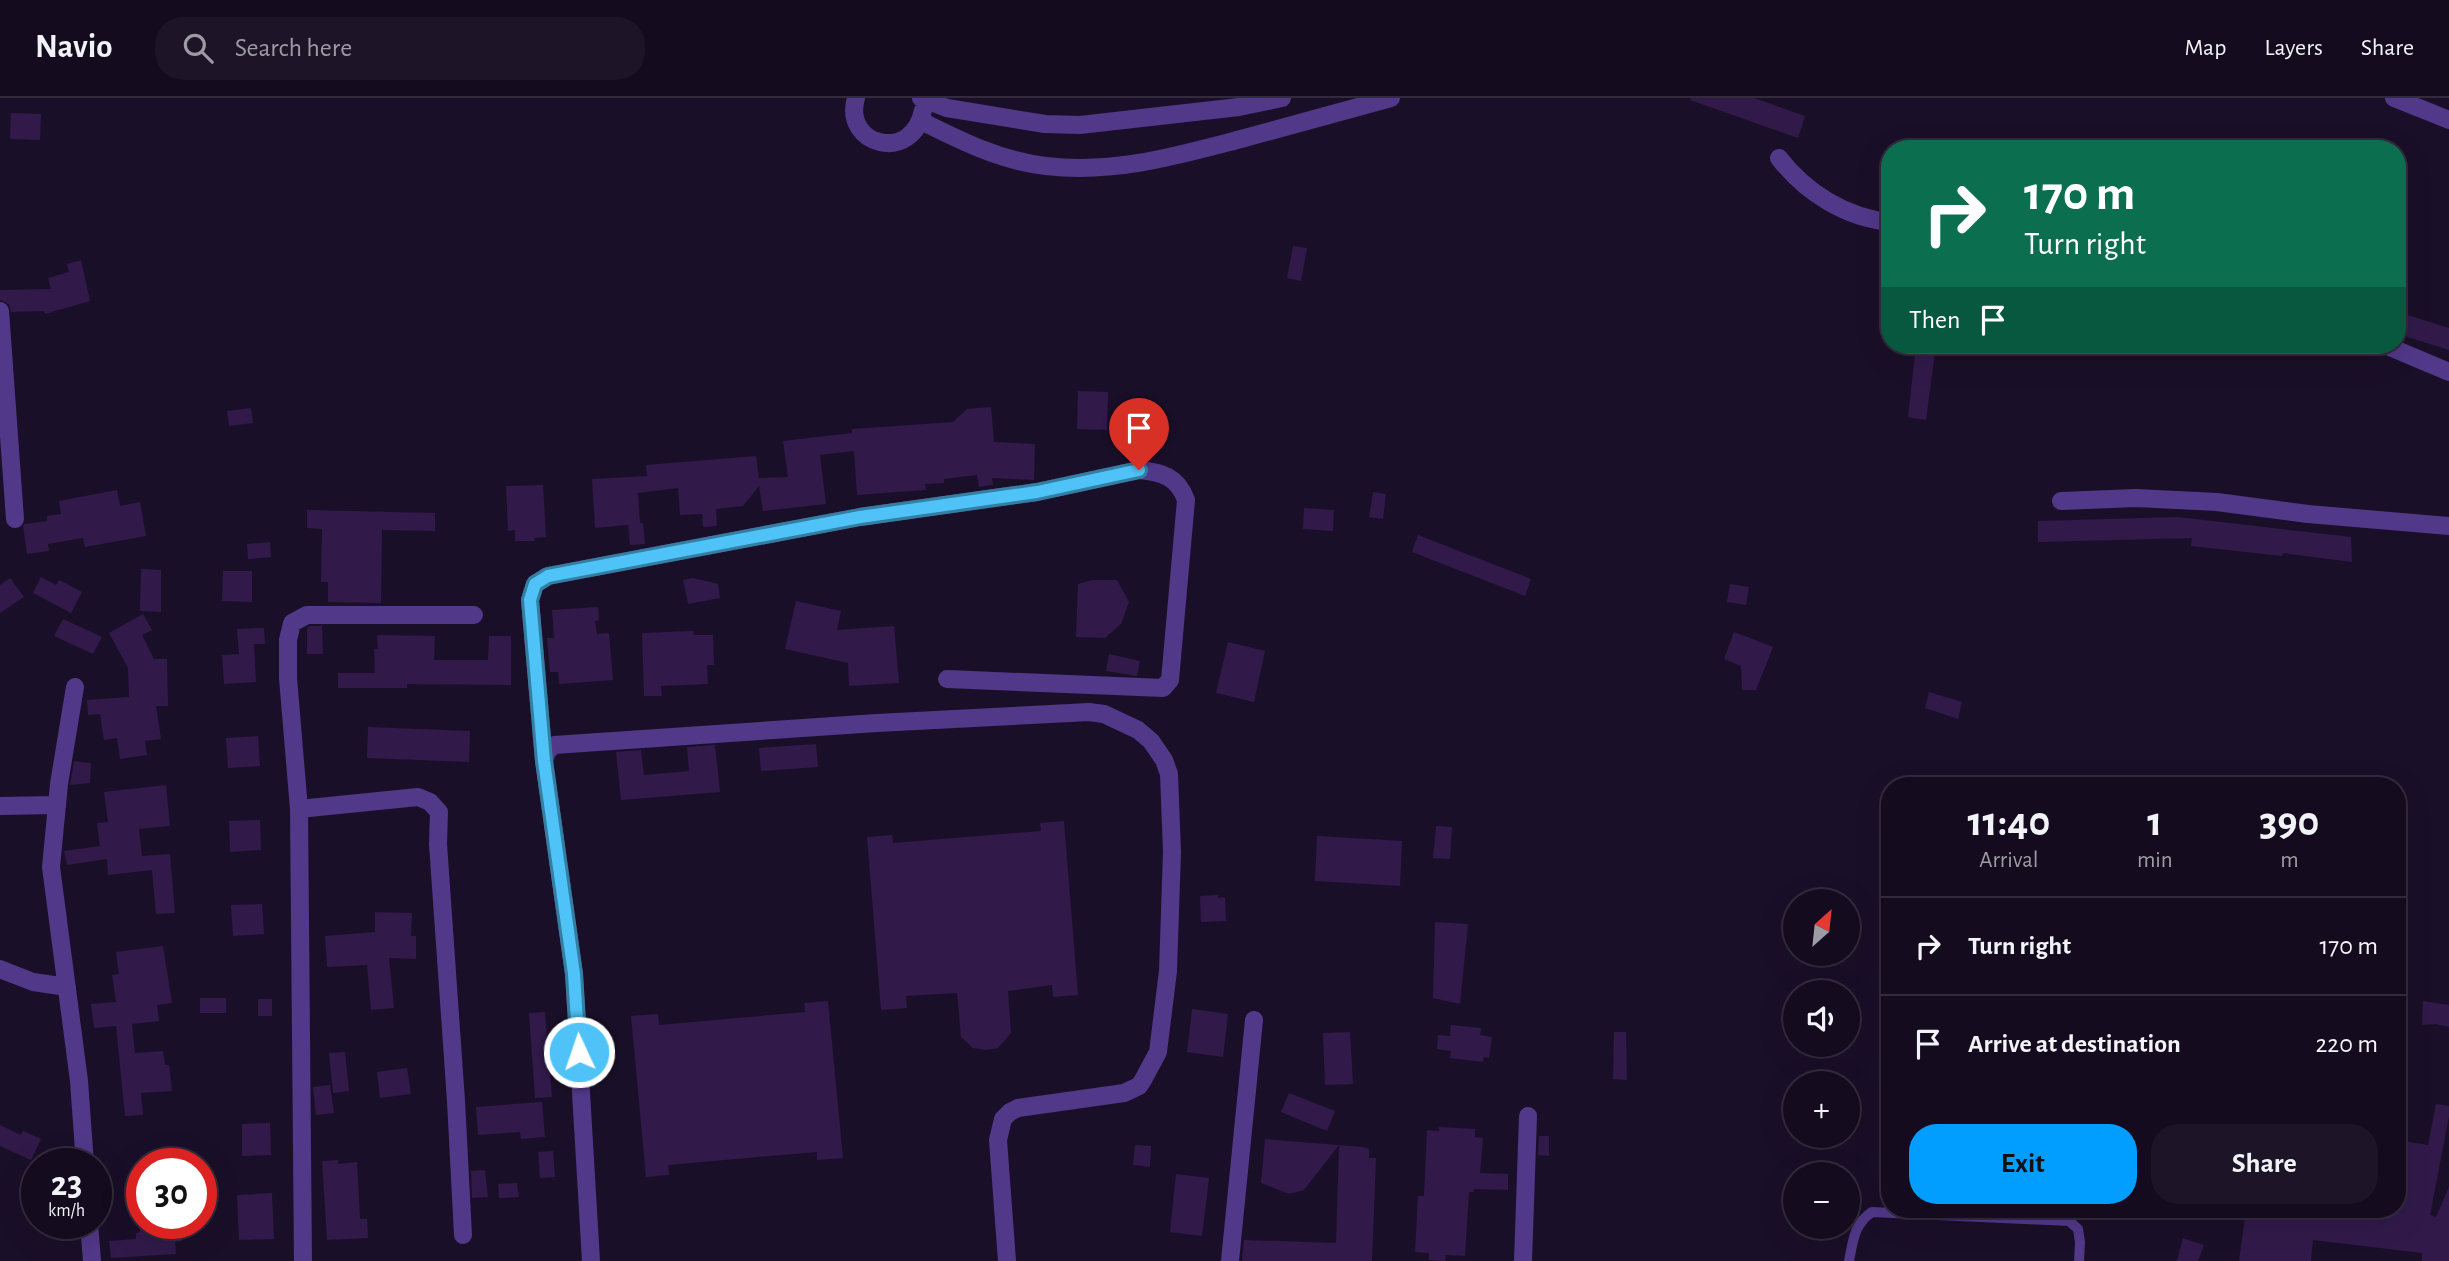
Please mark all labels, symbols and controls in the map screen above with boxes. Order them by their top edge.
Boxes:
search box [155,17,645,80]
icon: search [179,29,217,67]
text: Navio [35,31,113,64]
text: Search here [235,35,352,61]
text: Map [2184,36,2226,60]
text: Layers [2264,36,2323,60]
text: Share [2361,36,2414,60]
icon: right [1909,168,2000,259]
text: 170 m [2024,170,2135,219]
text: Turn right [2024,228,2146,260]
icon: arrive [1974,301,2012,339]
text: Then [1909,307,1960,333]
pin [1109,398,1169,470]
icon: arrive [1120,409,1158,447]
text: 11:40 [1968,801,2050,843]
text: 1 [2147,801,2162,843]
text: 390 [2259,801,2320,843]
text: Arrival [1979,849,2039,872]
text: min [2137,849,2173,872]
text: m [2280,849,2299,872]
north arrow [1783,889,1860,966]
map controls [1783,889,1860,1239]
icon: right [1909,927,1947,965]
text: Turn right [1968,933,2071,959]
text: 170 m [2319,933,2378,959]
button: sound [1783,980,1860,1057]
position arrow [542,1015,616,1089]
icon: arrive [1909,1025,1947,1063]
text: Arrive at destination [1968,1031,2181,1057]
text: 220 m [2316,1031,2378,1057]
button: + [1783,1071,1860,1148]
button: Exit [1909,1124,2137,1204]
button: Share [2151,1124,2378,1204]
speed limit sign: 30 [126,1148,217,1239]
button: − [1783,1162,1860,1239]
text: 23 [51,1167,82,1202]
text: km/h [48,1202,85,1220]

